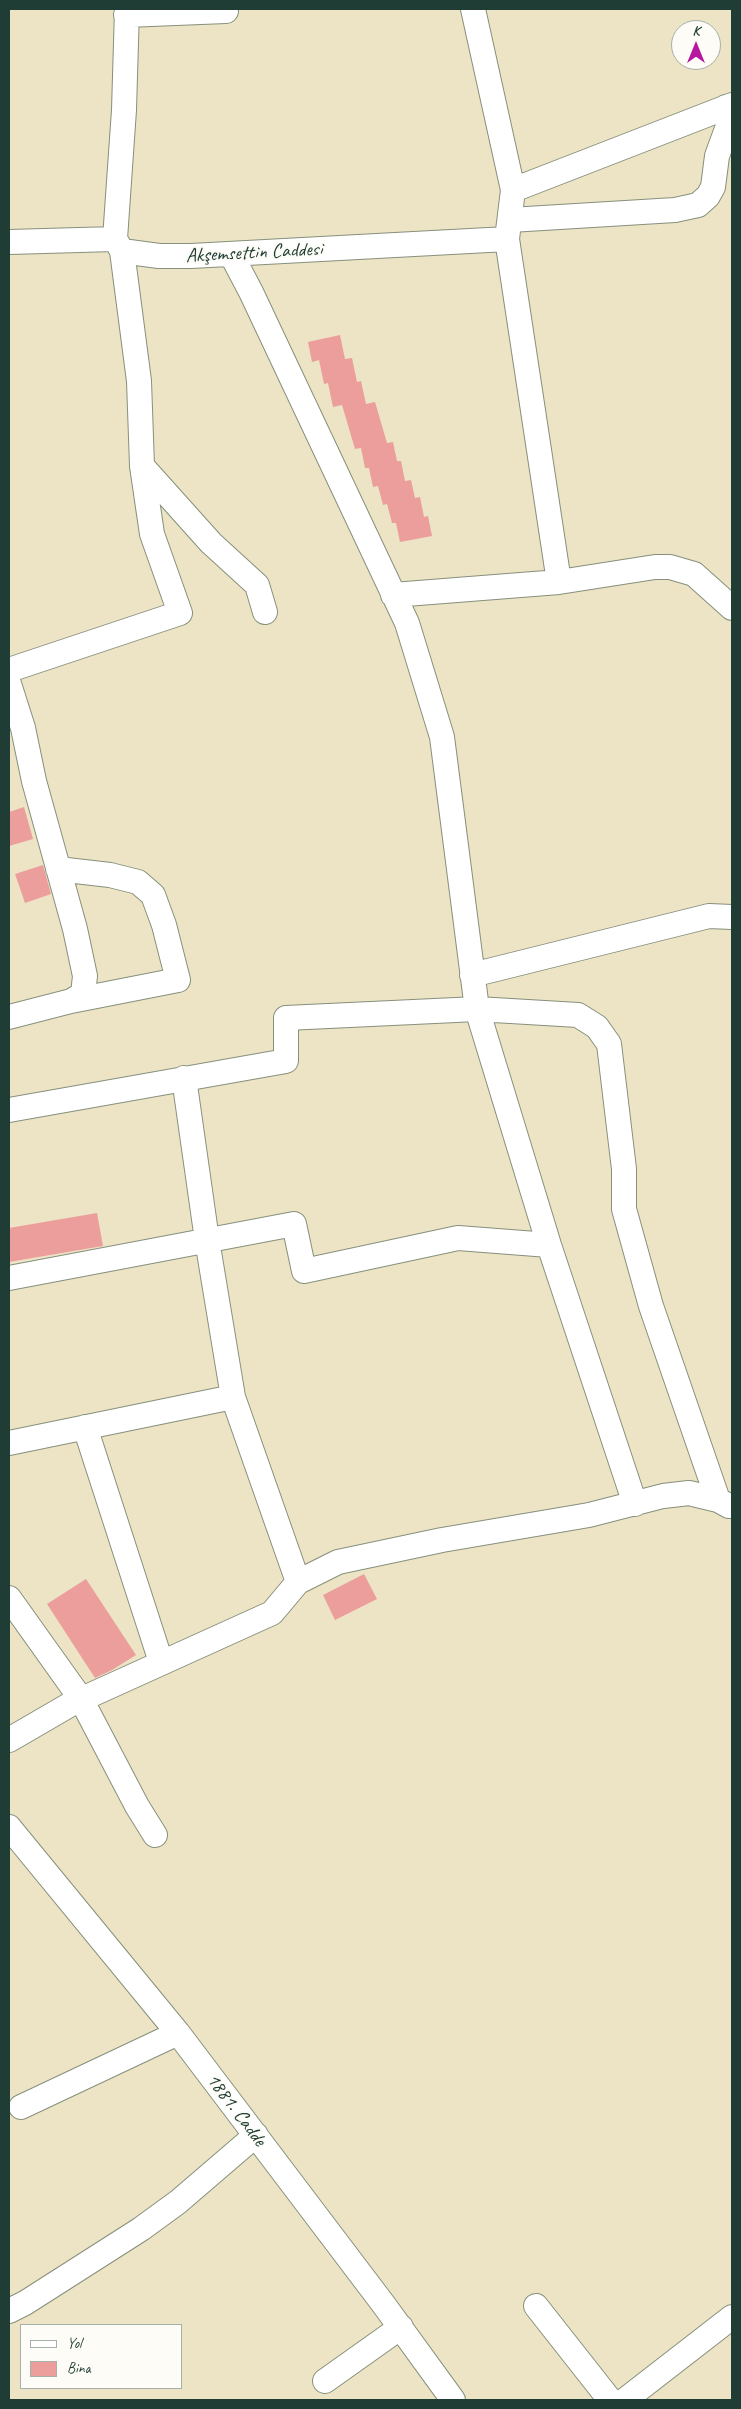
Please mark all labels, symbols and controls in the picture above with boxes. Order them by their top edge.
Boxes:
north arrow [671,20,721,70]
text: K [692,22,700,39]
street label: Akşemsettin Caddesi [185,237,323,269]
street label: 1881. Cadde [201,2069,271,2151]
legend [20,2324,182,2389]
text: Yol [67,2334,82,2353]
text: Bina [67,2359,91,2378]

